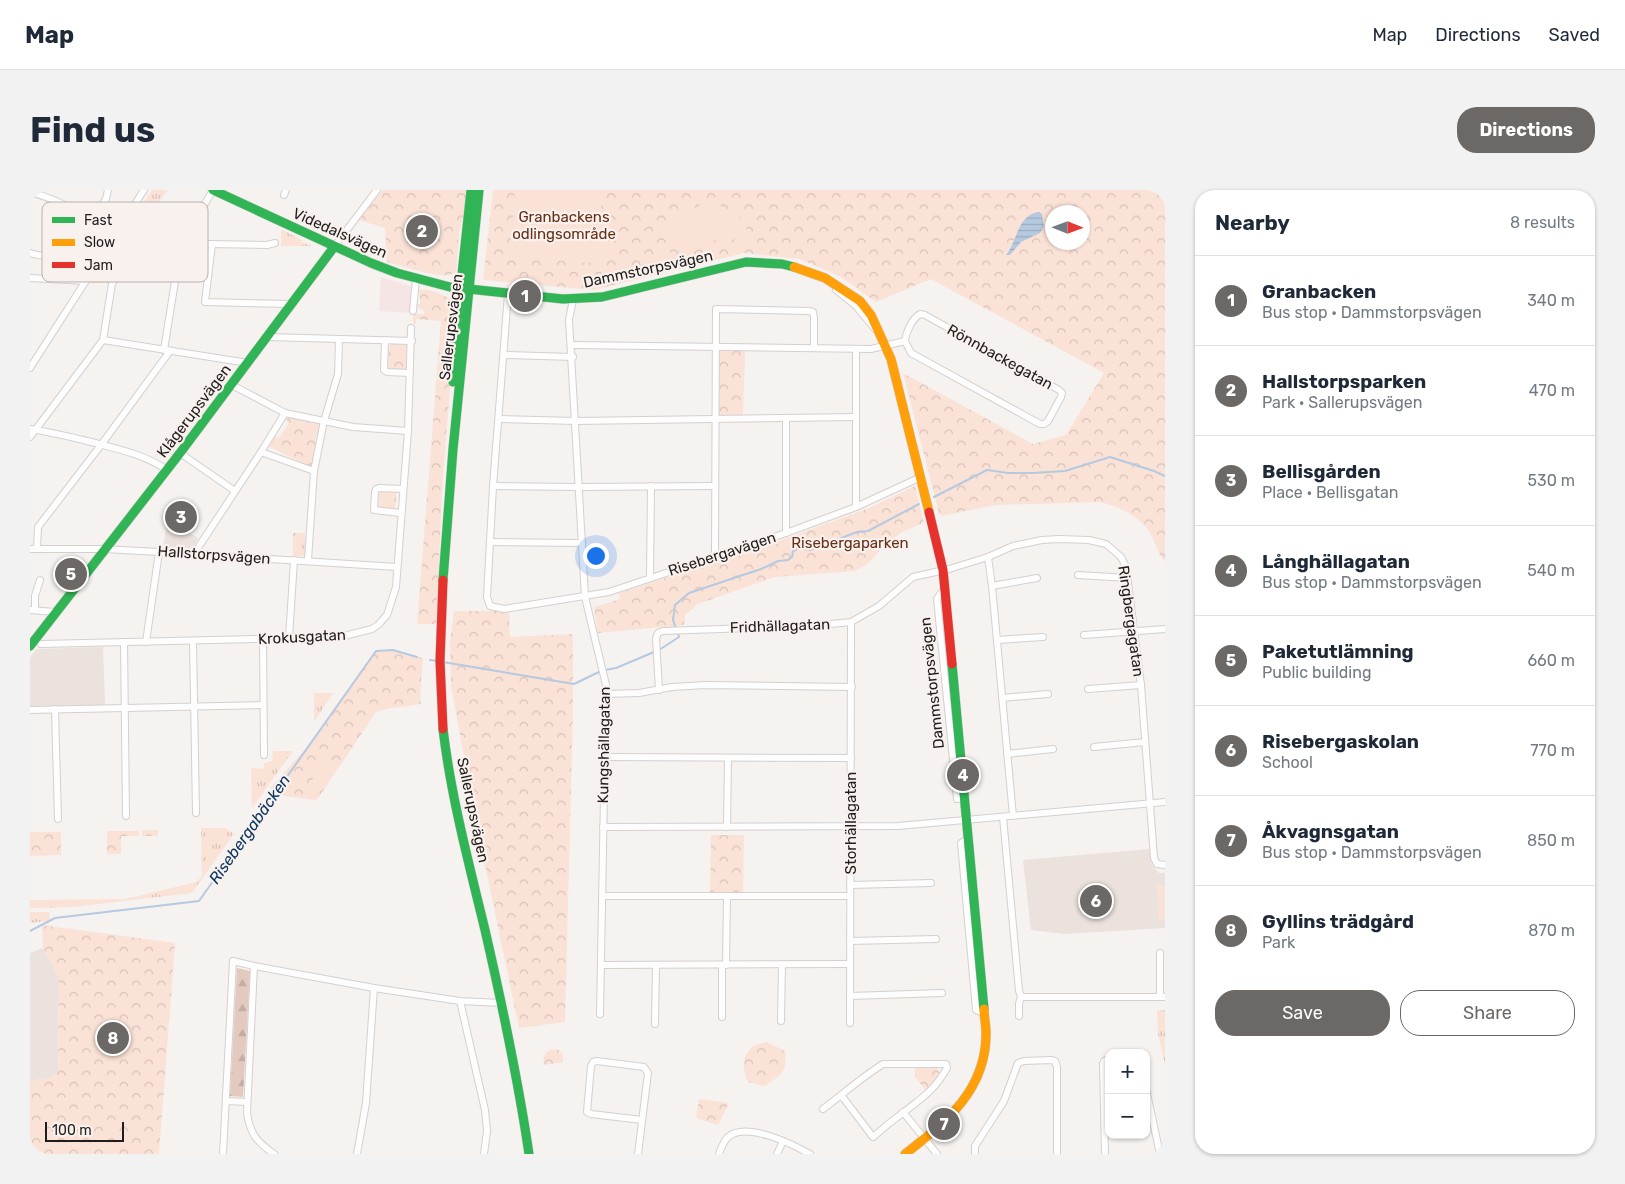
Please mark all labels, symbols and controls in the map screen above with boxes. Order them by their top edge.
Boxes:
text: Map [25,21,74,49]
text: Map [1372,24,1407,46]
text: Directions [1435,24,1521,46]
text: Saved [1549,24,1600,46]
button: Directions [1457,107,1595,153]
text: Find us [30,109,155,151]
legend [42,202,208,282]
street label: Videdalsvägen [290,204,390,262]
north arrow [1045,205,1090,250]
park label: Granbackens odlingsområde [512,208,616,243]
text: Nearby [1215,210,1290,235]
text: Fast [84,212,113,229]
pin: 2 [406,212,438,250]
text: 8 results [1510,213,1575,232]
text: Slow [84,234,115,251]
street label: Dammstorpsvägen [581,246,715,292]
text: Jam [84,257,113,274]
street label: Sallerupsvägen [436,273,466,381]
pin: 1 [509,277,541,315]
text: Granbacken [1262,280,1376,303]
text: 1 [1227,291,1235,310]
text: 340 m [1527,291,1575,310]
text: Bus stop · Dammstorpsvägen [1262,303,1482,322]
street label: Rönnbackegatan [944,320,1056,394]
street label: Klågerupsvägen [153,361,235,461]
text: Hallstorpsparken [1262,370,1426,393]
text: 2 [1226,381,1236,400]
text: 470 m [1529,381,1575,400]
text: Park · Sallerupsvägen [1262,393,1422,412]
text: Bellisgården [1262,460,1381,483]
text: 3 [1226,471,1236,490]
text: 530 m [1528,471,1575,490]
text: Place · Bellisgatan [1262,483,1398,502]
pin: 3 [165,498,197,536]
street label: Risebergavägen [666,528,778,580]
park label: Risebergaparken [791,534,909,552]
street label: Hallstorpsvägen [157,542,271,568]
your location [583,543,609,569]
text: Långhällagatan [1262,550,1410,573]
pin: 5 [55,555,87,593]
text: 4 [1226,561,1236,580]
text: 540 m [1527,561,1575,580]
street label: Ringbergagatan [1114,564,1148,678]
text: Bus stop · Dammstorpsvägen [1262,573,1482,592]
street label: Fridhällagatan [730,615,830,637]
street label: Dammstorpsvägen [916,616,948,750]
street label: Krokusgatan [258,626,346,648]
text: Paketutlämning [1262,640,1414,663]
text: 5 [1226,651,1236,670]
text: 660 m [1527,651,1575,670]
text: Public building [1262,663,1372,682]
street label: Kungshällagatan [594,686,614,804]
text: Risebergaskolan [1262,730,1419,753]
text: 6 [1226,741,1236,760]
text: 770 m [1530,741,1575,760]
text: School [1262,753,1313,772]
street label: Sallerupsvägen [453,756,493,864]
pin: 4 [947,756,979,794]
water label: Risebergabäcken [205,771,294,888]
street label: Storhällagatan [842,772,860,874]
text: Åkvagnsgatan [1262,820,1399,843]
text: 7 [1226,831,1236,850]
text: 850 m [1527,831,1575,850]
text: Bus stop · Dammstorpsvägen [1262,843,1482,862]
pin: 6 [1080,882,1112,920]
text: Gyllins trädgård [1262,910,1414,933]
text: 8 [1226,921,1236,940]
text: 870 m [1528,921,1575,940]
text: Park [1262,933,1295,952]
button: Save [1215,990,1390,1036]
button: Share [1400,990,1575,1036]
pin: 8 [97,1019,129,1057]
map controls [1105,1049,1150,1139]
button: + [1105,1049,1150,1094]
button: − [1105,1094,1150,1139]
pin: 7 [928,1105,960,1143]
scale bar [45,1119,124,1142]
text: 100 m [52,1122,92,1139]

